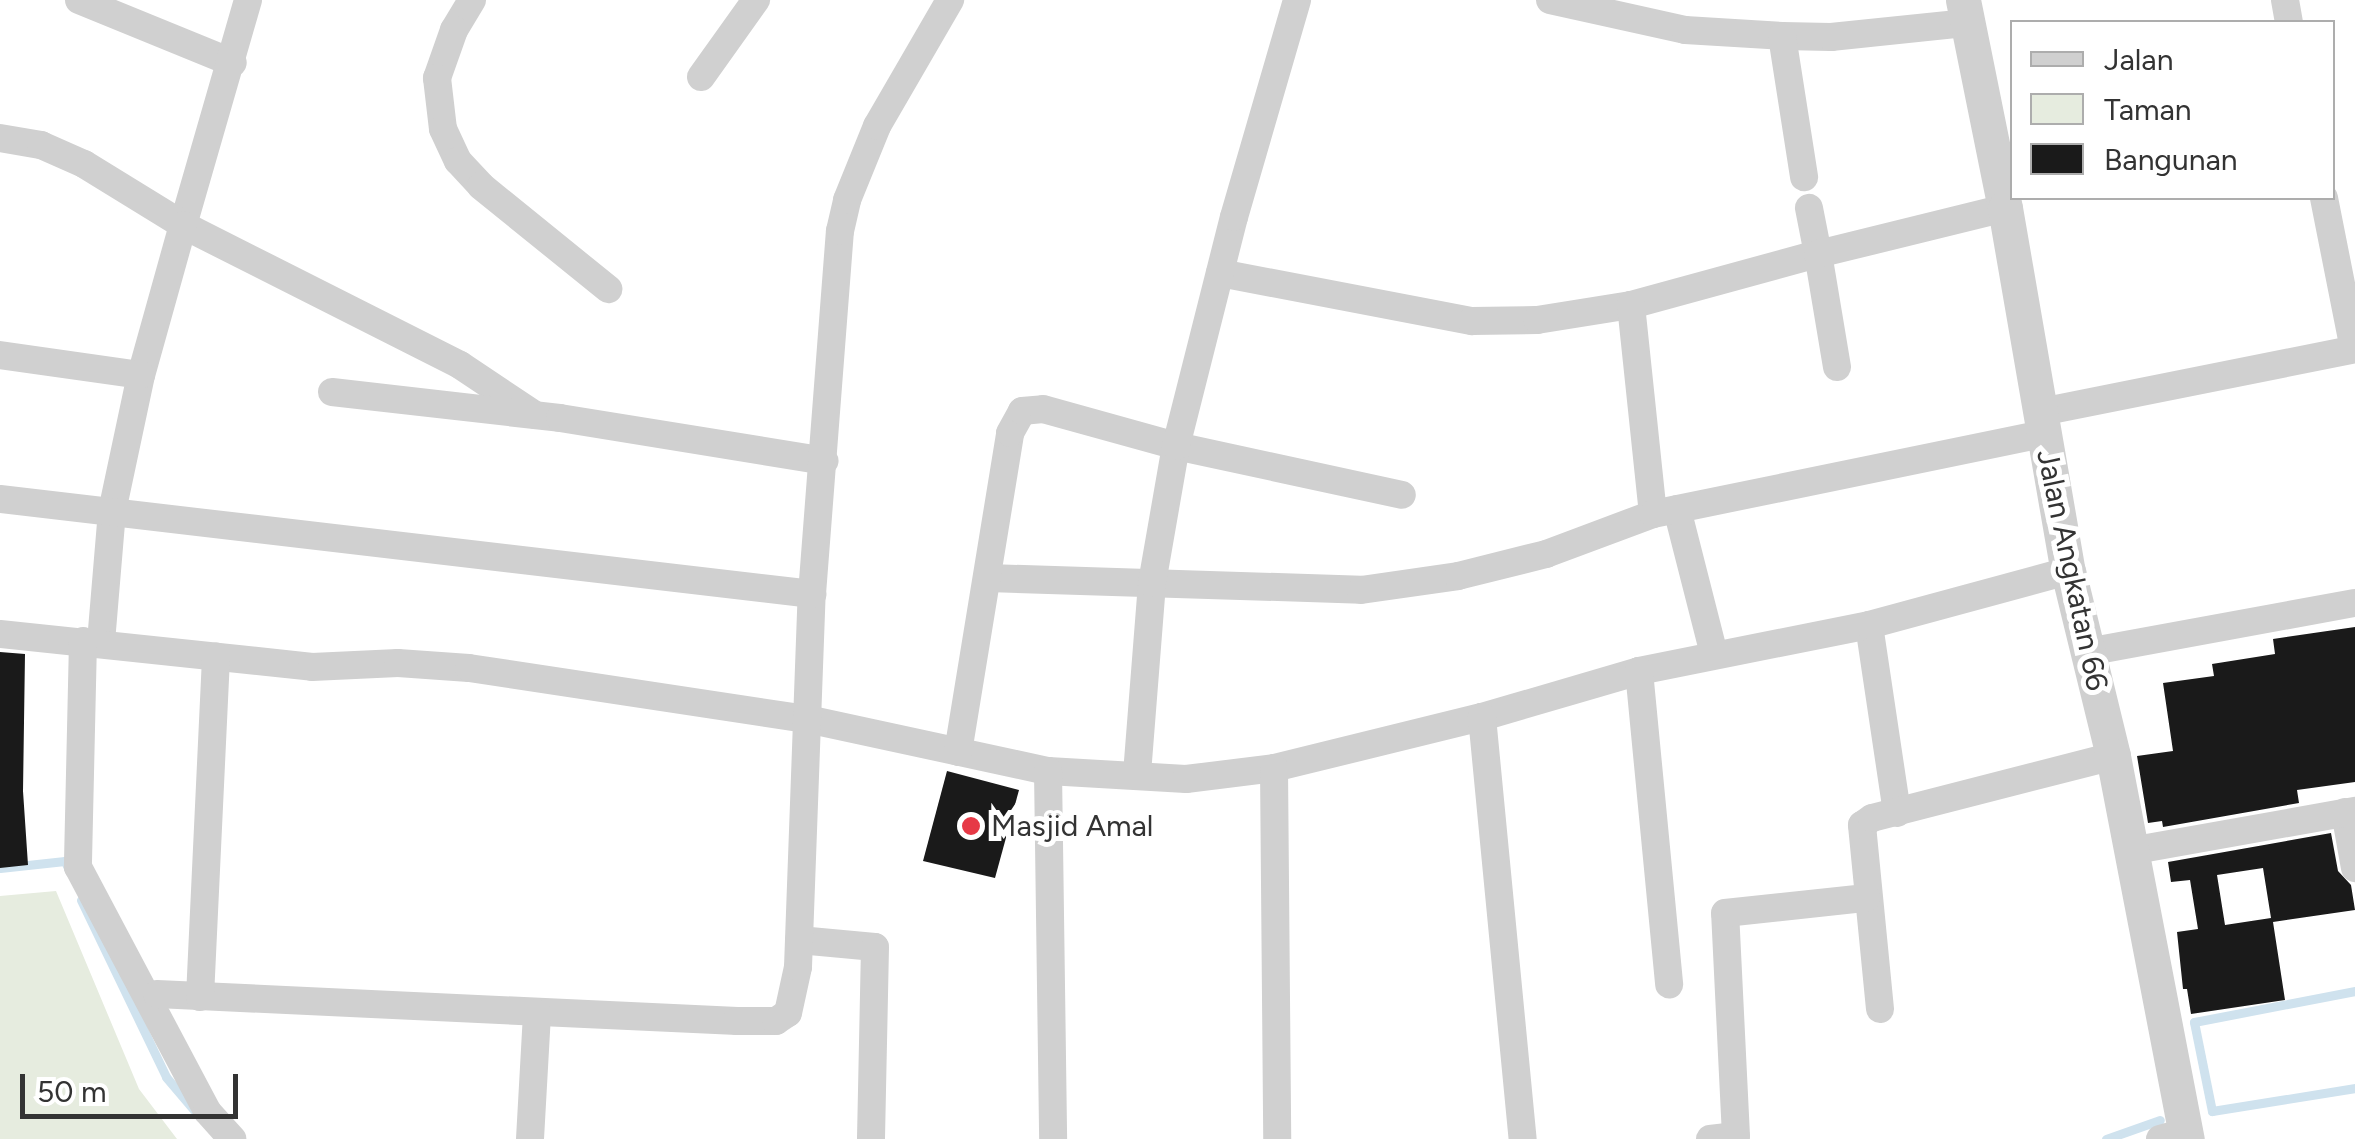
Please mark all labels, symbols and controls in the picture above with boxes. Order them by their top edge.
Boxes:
legend [2010,20,2335,200]
text: Jalan [2104,41,2173,78]
text: Taman [2104,91,2192,128]
text: Bangunan [2104,141,2238,178]
street label: Jalan Angkatan 66 [2029,446,2115,694]
place label: Masjid Amal [991,808,1153,844]
marker: Masjid Amal [960,815,982,837]
scale bar [25,1054,242,1116]
text: 50 m [37,1073,106,1110]

